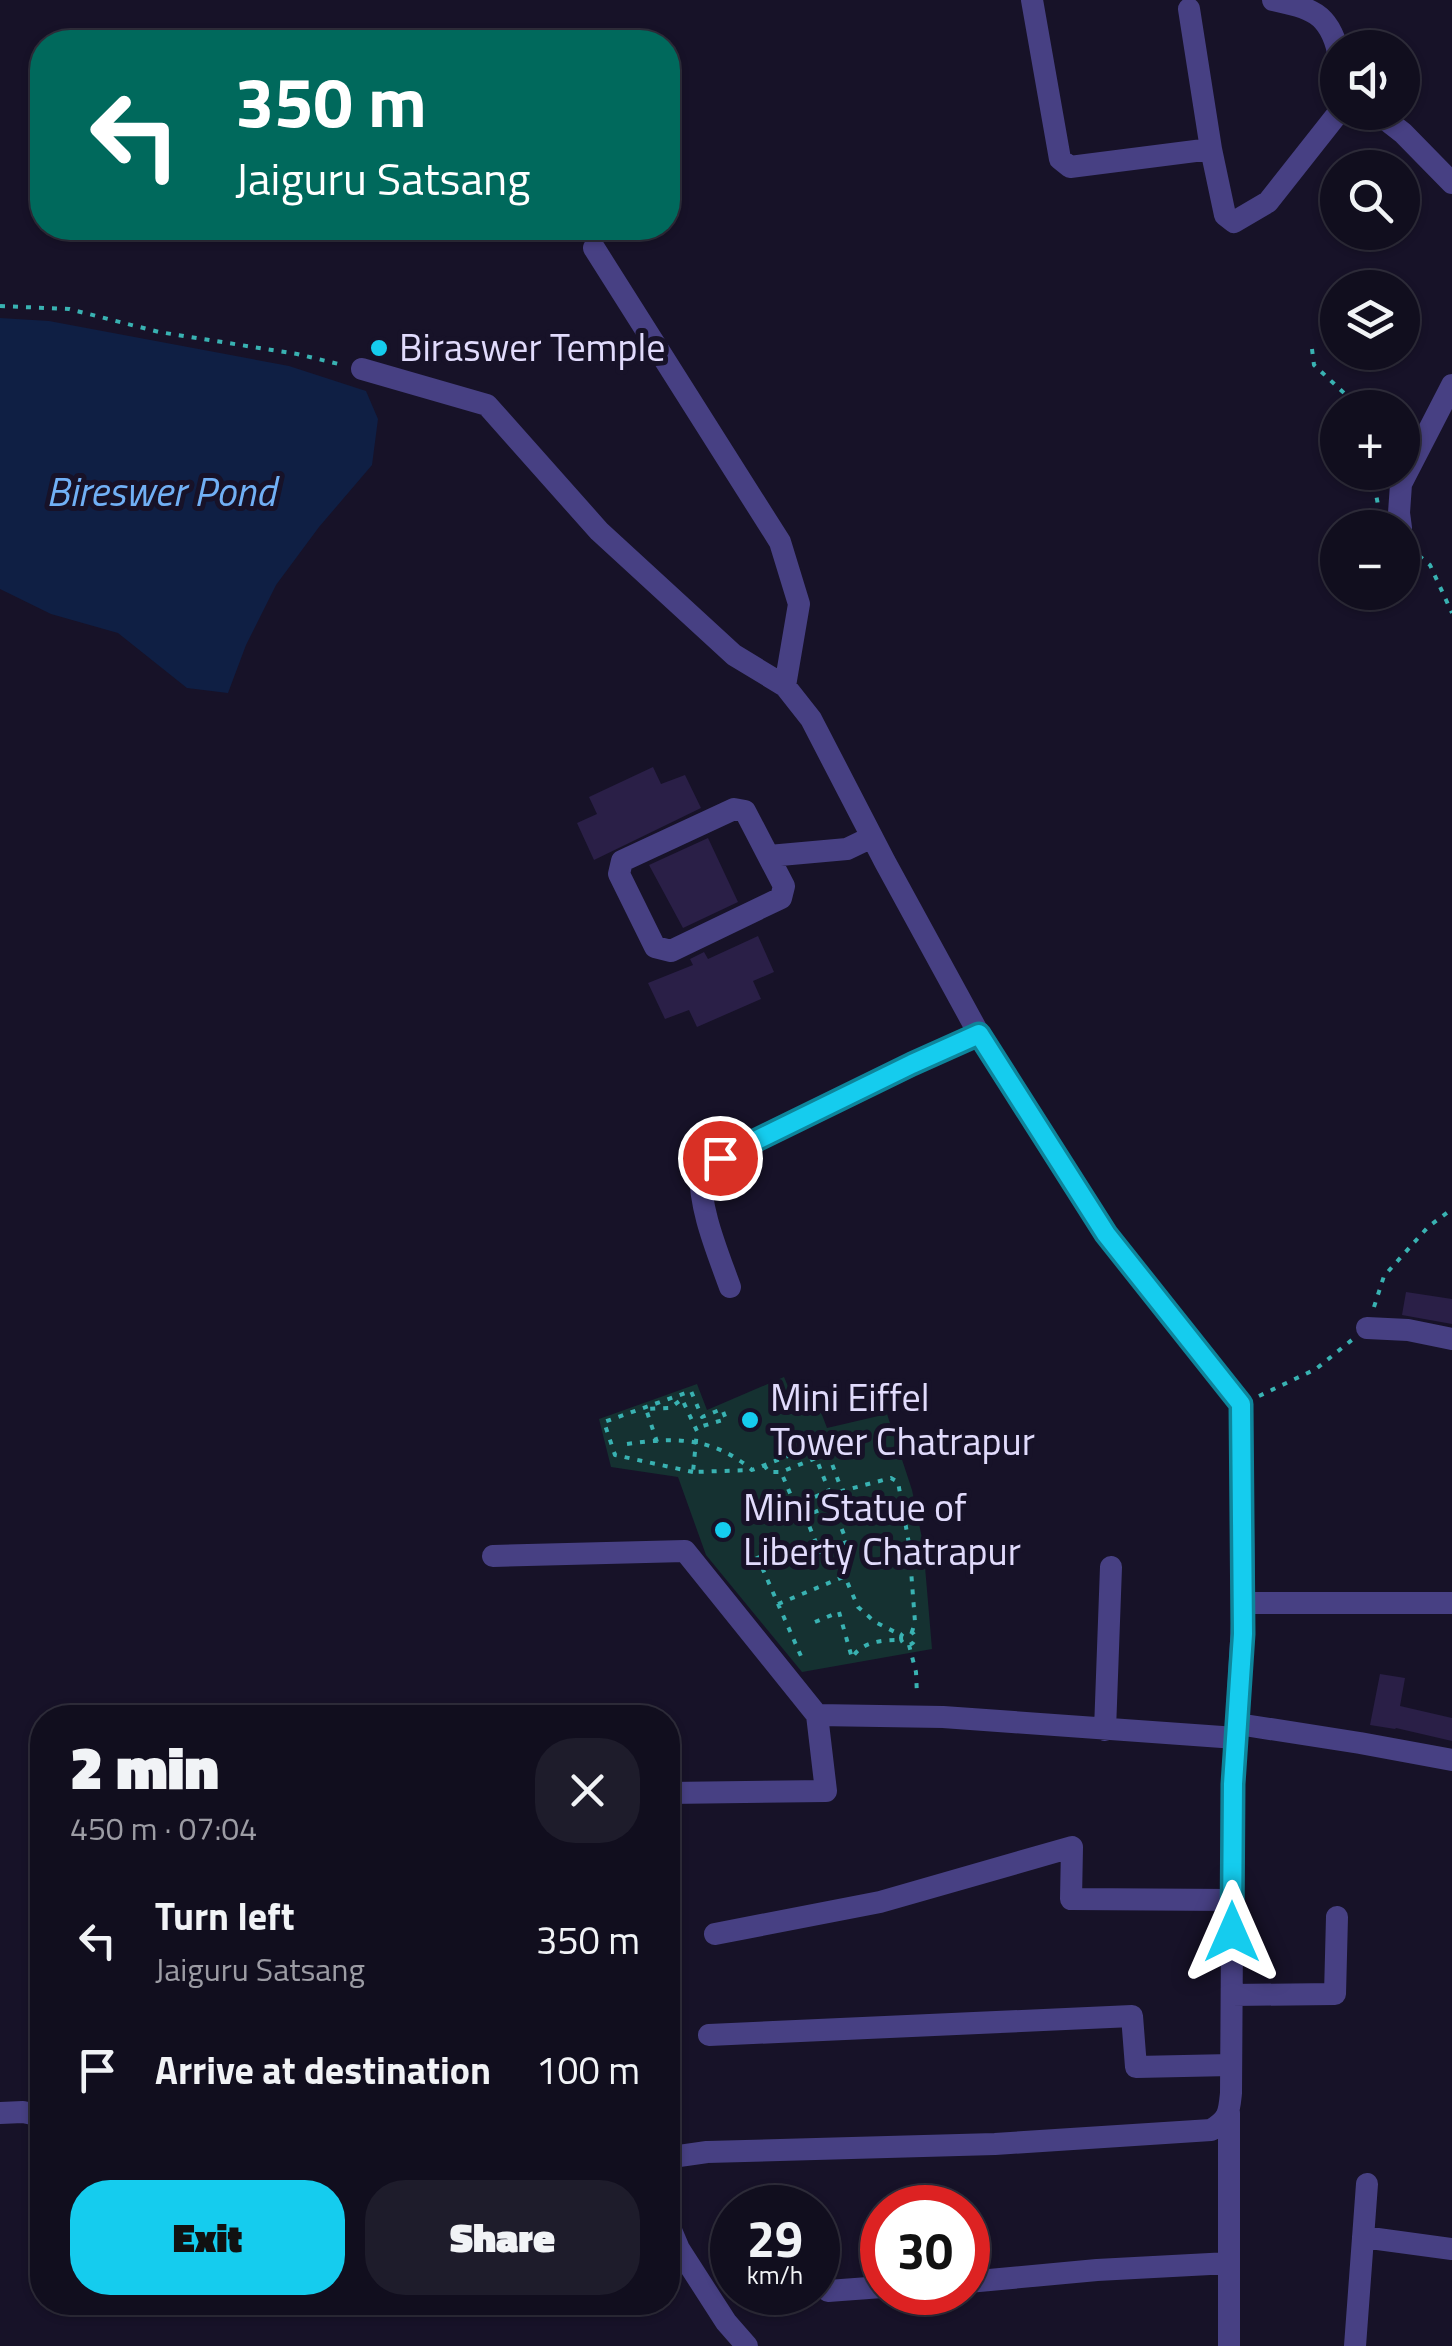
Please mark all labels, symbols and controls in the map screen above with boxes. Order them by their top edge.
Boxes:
map controls [1320,30,1420,610]
button: sound [1320,30,1420,130]
text: 350 m [235,48,427,154]
icon: left [70,70,200,200]
text: Jaiguru Satsang [235,144,530,212]
button: search [1320,150,1420,250]
button: layers [1320,270,1420,370]
place label: Biraswer Temple [399,318,665,376]
marker: Biraswer Temple [368,337,390,359]
button: + [1320,390,1420,490]
water label: Bireswer Pond [46,461,280,522]
button: − [1320,510,1420,610]
pin [678,1116,763,1201]
icon: arrive [693,1131,748,1186]
place label: Mini Eiffel Tower Chatrapur [770,1368,1035,1470]
marker: Mini Eiffel Tower Chatrapur [739,1409,761,1431]
place label: Mini Statue of Liberty Chatrapur [743,1478,1021,1580]
marker: Mini Statue of Liberty Chatrapur [712,1519,734,1541]
text: 2 min [70,1721,219,1812]
button: close [535,1738,640,1843]
text: 450 m · 07:04 [70,1804,257,1852]
position arrow [1180,1880,1284,1984]
text: Turn left [155,1887,295,1945]
text: 350 m [536,1911,640,1969]
icon: left [70,1913,125,1968]
text: Jaiguru Satsang [155,1945,365,1993]
text: Arrive at destination [155,2041,491,2099]
text: 100 m [536,2041,640,2099]
icon: arrive [70,2043,125,2098]
button: Exit [70,2180,345,2295]
button: Share [365,2180,640,2295]
speed limit sign: 30 [860,2185,990,2315]
text: 29 [747,2200,803,2276]
text: km/h [747,2256,803,2294]

